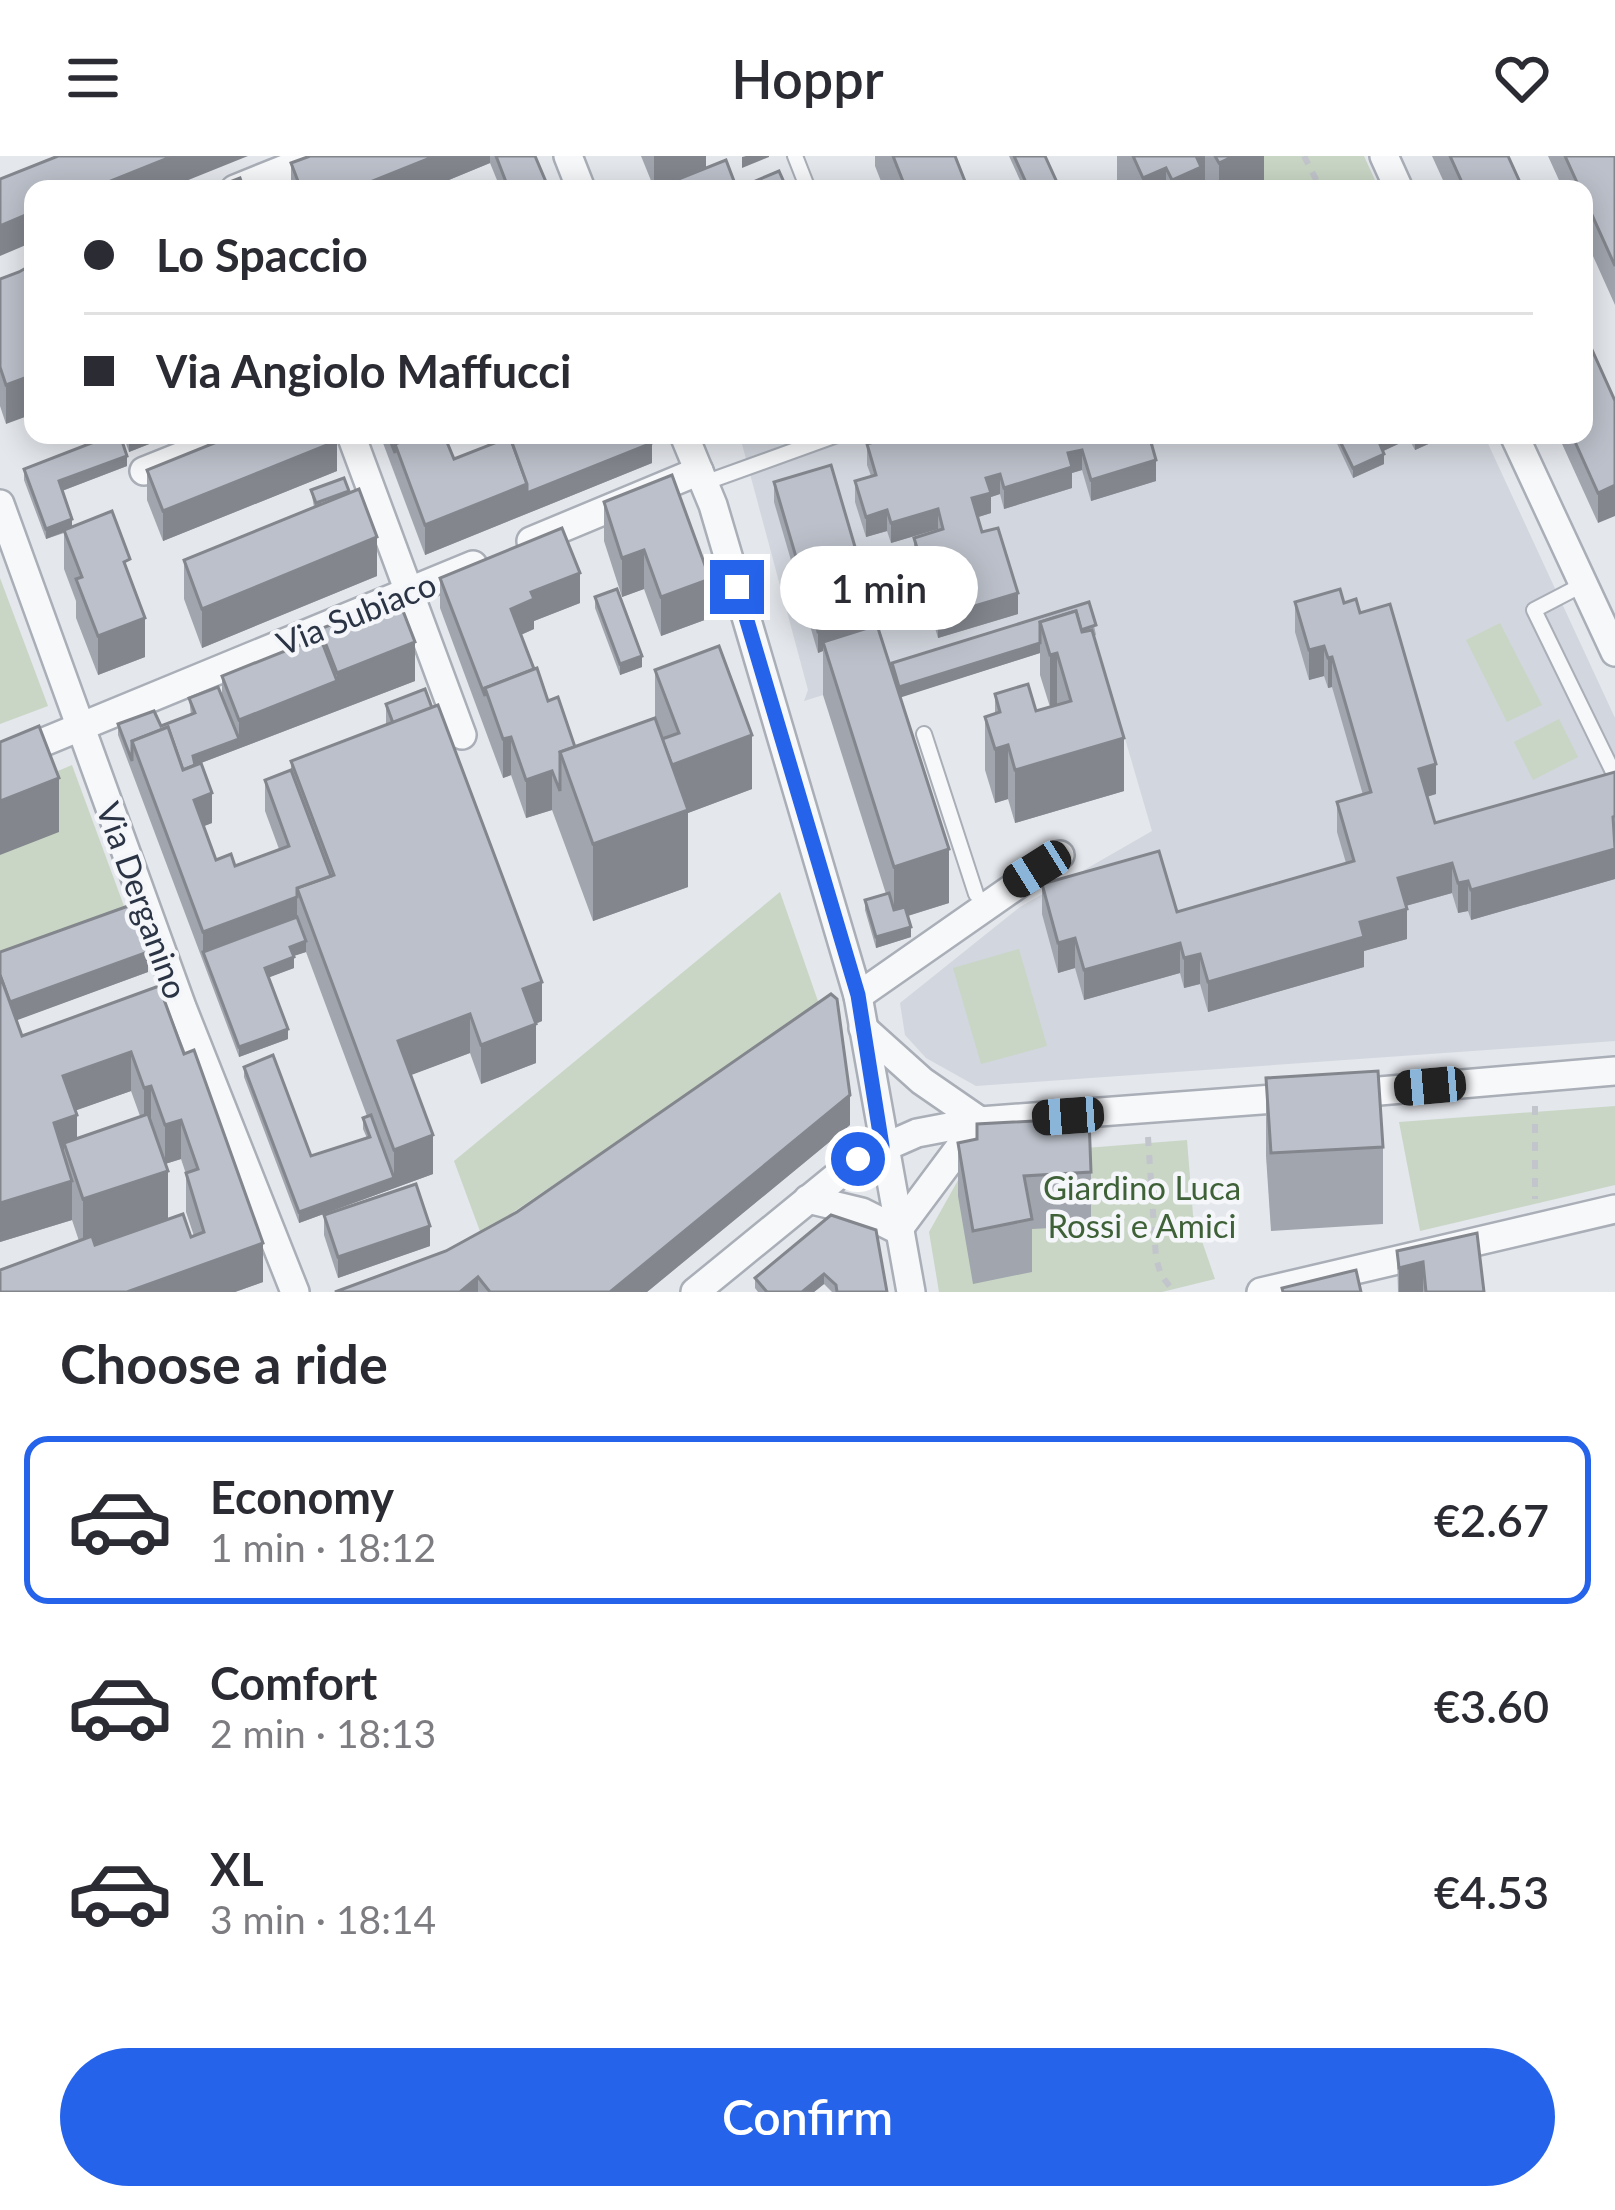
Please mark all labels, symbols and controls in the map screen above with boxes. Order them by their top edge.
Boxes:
icon: menu [60,45,126,111]
icon: heart [1489,45,1555,111]
text: Hoppr [731,46,884,111]
text: Lo Spaccio [156,228,368,282]
text: Via Angiolo Maffucci [156,344,571,398]
callout: 1 min [779,545,977,629]
route end [710,560,764,614]
street label: Via Subiaco [271,563,441,663]
text: 1 min [831,565,927,611]
street label: Via Derganino [89,796,197,1004]
car [997,835,1077,903]
car [1393,1065,1467,1107]
car [1031,1096,1105,1136]
route start [831,1132,885,1186]
park label: Giardino Luca Rossi e Amici [1043,1167,1241,1245]
text: Choose a ride [60,1331,388,1396]
icon: car [66,1466,174,1574]
text: Economy [210,1470,394,1524]
text: €2.67 [1434,1493,1549,1547]
text: 1 min · 18:12 [210,1524,436,1570]
icon: car [66,1652,174,1760]
text: Comfort [210,1656,377,1710]
text: €3.60 [1434,1679,1549,1733]
text: 2 min · 18:13 [210,1710,436,1756]
icon: car [66,1838,174,1946]
text: XL [210,1842,264,1896]
text: €4.53 [1434,1865,1549,1919]
text: 3 min · 18:14 [210,1896,436,1942]
button: Confirm [60,2048,1555,2186]

